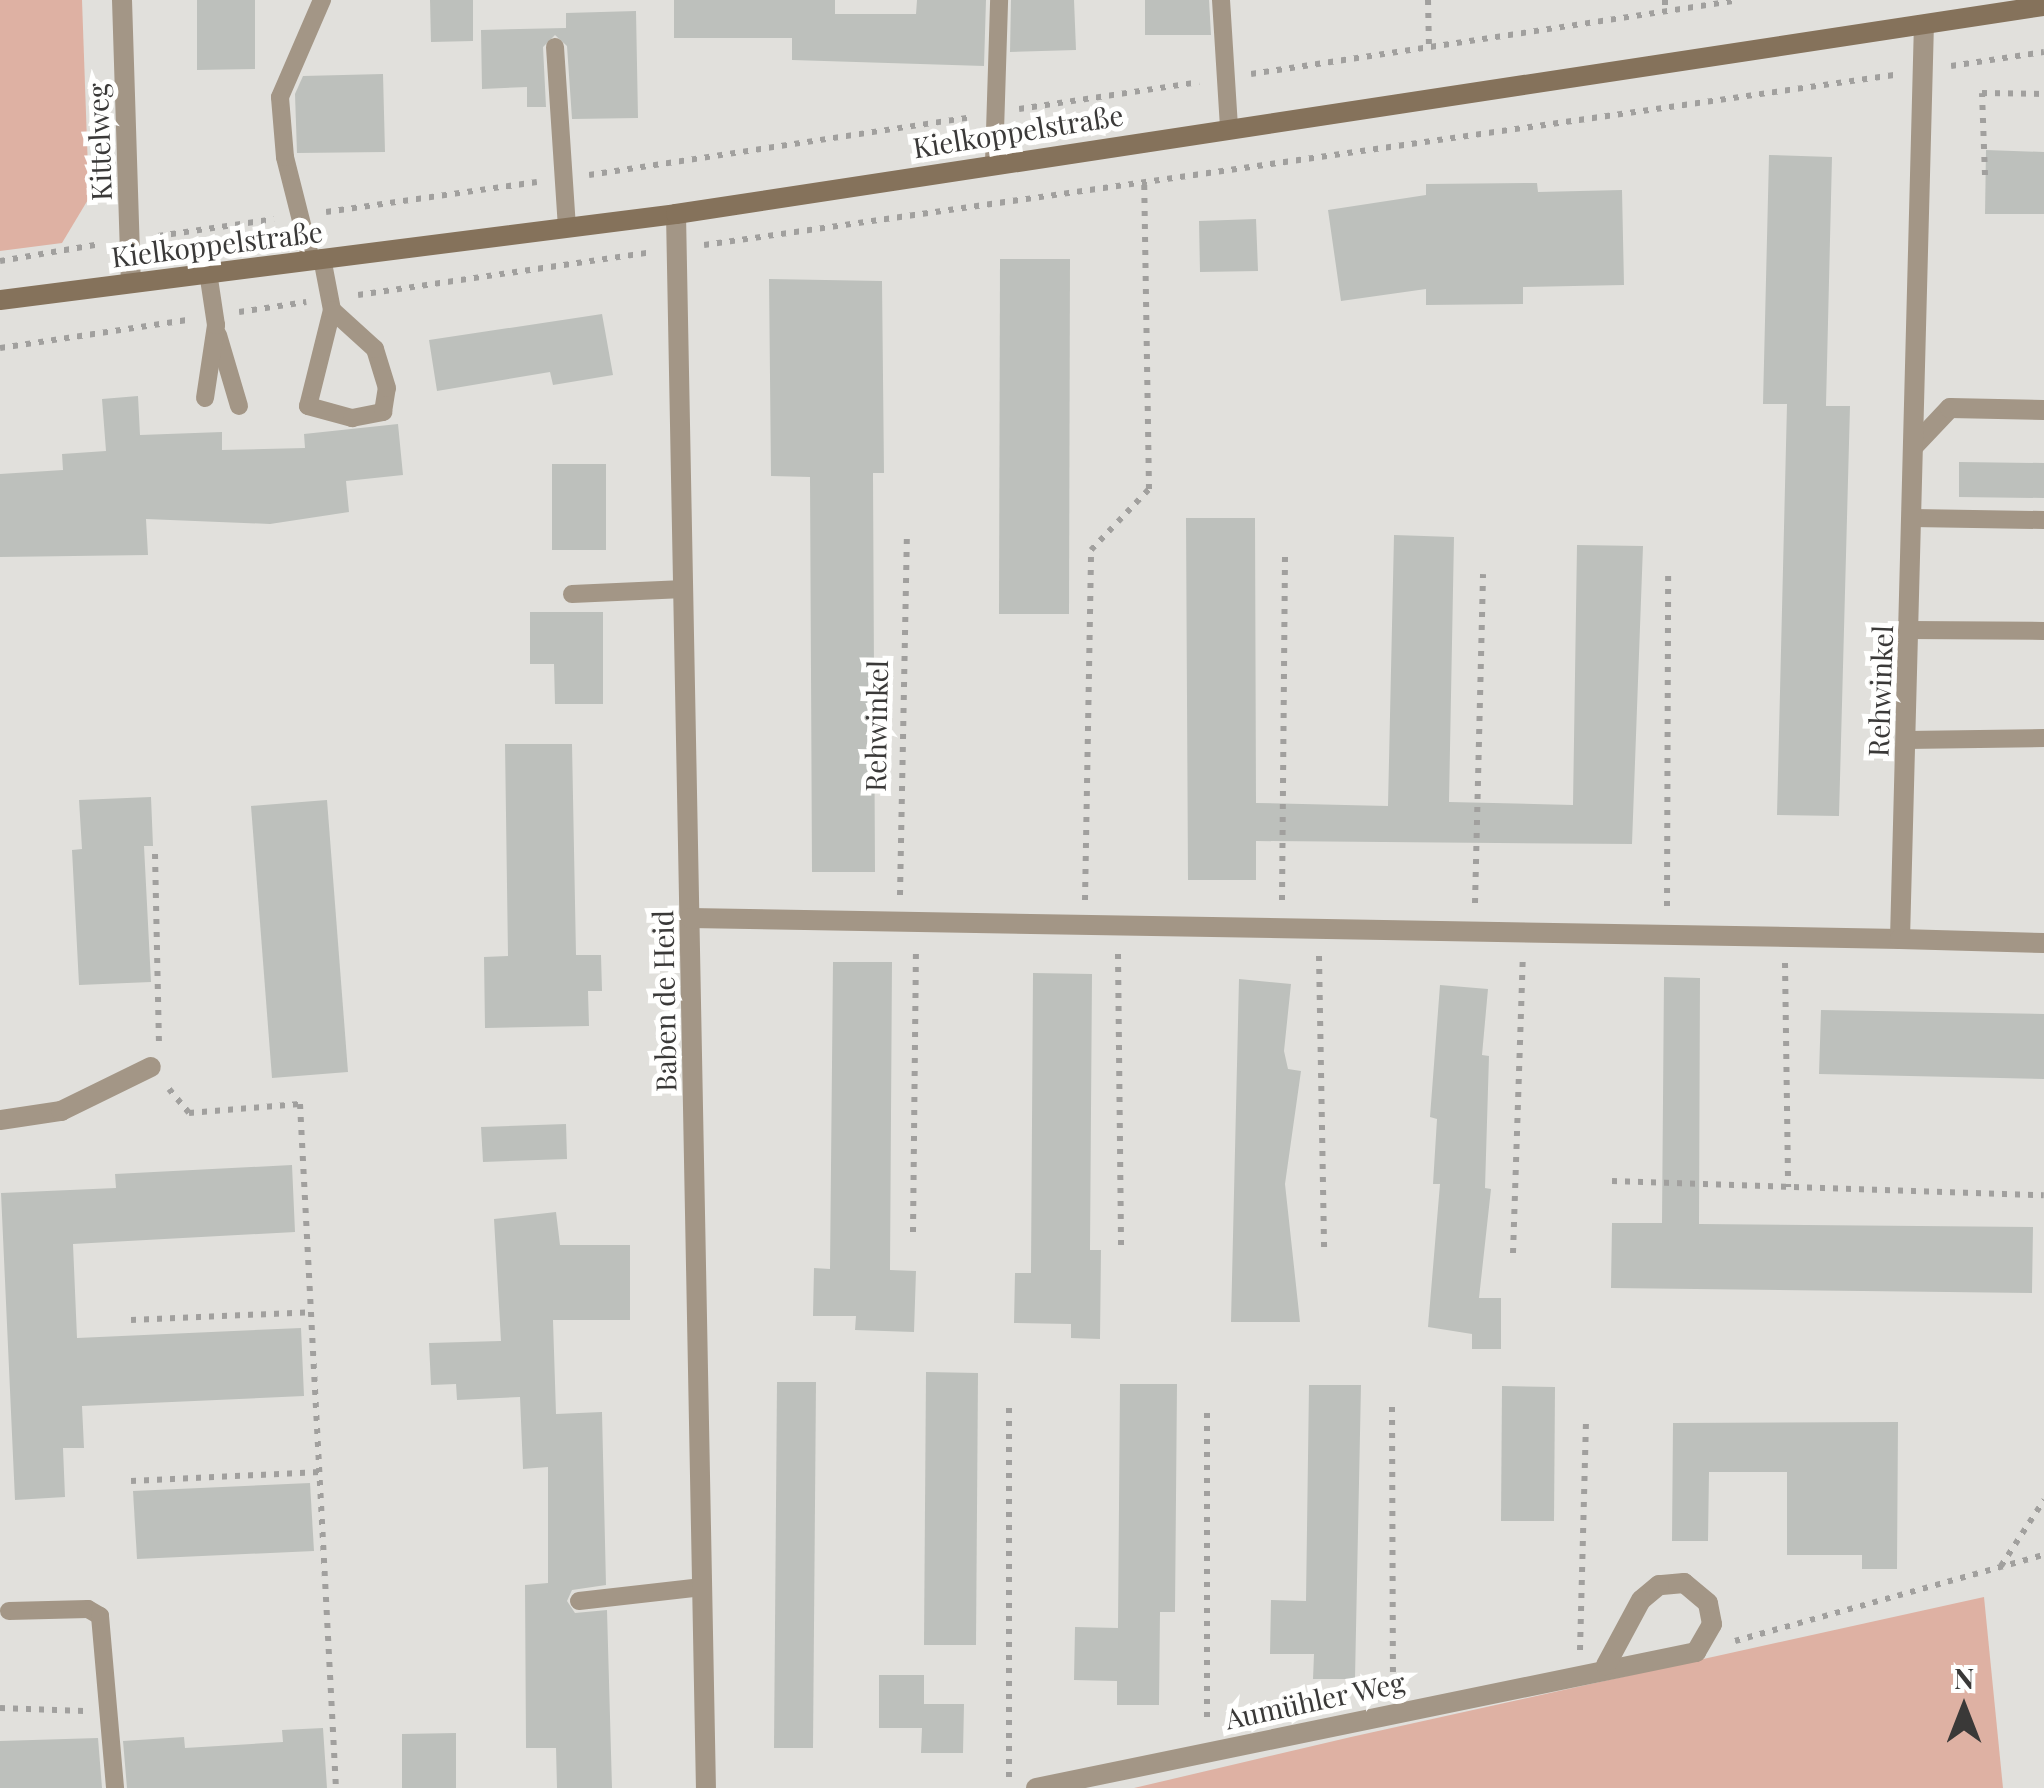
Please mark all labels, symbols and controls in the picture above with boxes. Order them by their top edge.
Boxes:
street label: Kittelweg [80,83,118,201]
street label: Kielkoppelstraße [910,98,1126,164]
street label: Kielkoppelstraße [109,214,325,274]
street label: Rehwinkel [1861,625,1899,757]
street label: Rehwinkel [858,660,894,792]
street label: Baben de Heid [646,910,682,1092]
north arrow [1914,1658,2014,1758]
text: N [1954,1659,1974,1696]
street label: Aumühler Weg [1221,1664,1409,1736]

